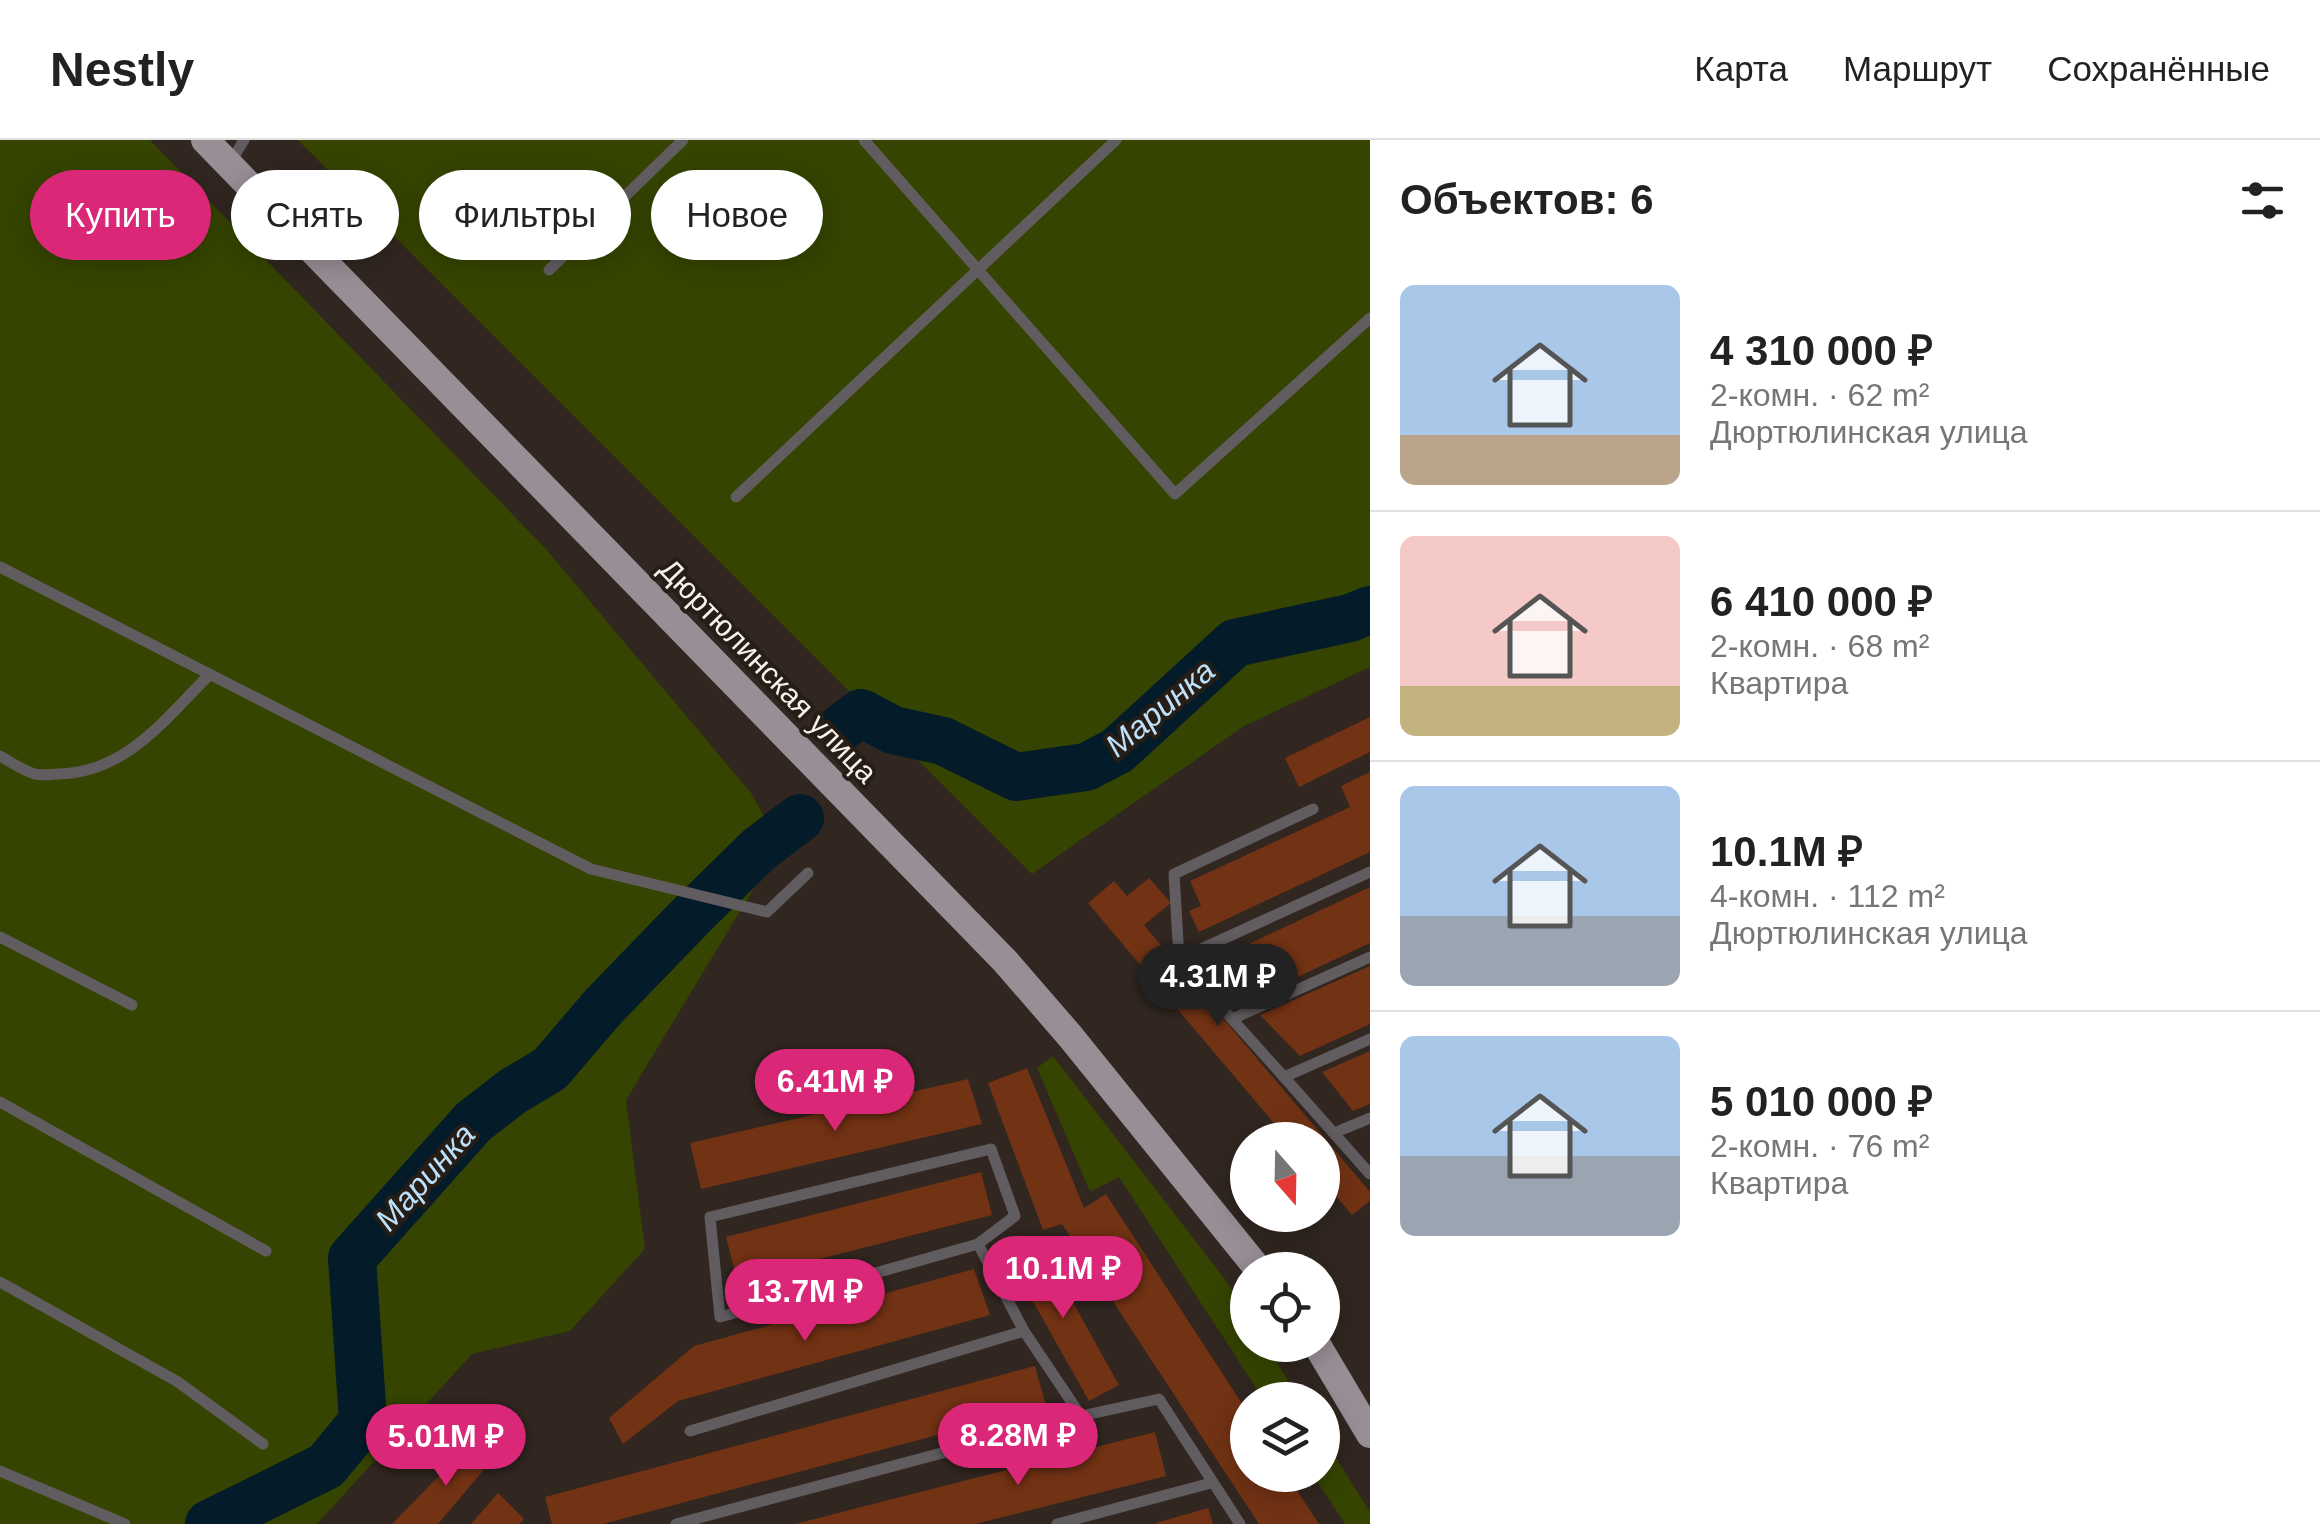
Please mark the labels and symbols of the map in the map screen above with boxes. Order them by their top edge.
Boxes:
street label: Дюртюлинская улица [653,552,884,789]
water label: Маринка [1098,652,1222,764]
pin: 4.31M ₽ [1126,944,1310,1029]
pin: 6.41M ₽ [743,1049,927,1134]
water label: Маринка [368,1116,482,1238]
north arrow [1230,1122,1340,1232]
pin: 10.1M ₽ [971,1236,1155,1321]
pin: 13.7M ₽ [713,1259,897,1344]
pin: 8.28M ₽ [926,1403,1110,1488]
pin: 5.01M ₽ [354,1404,538,1489]

